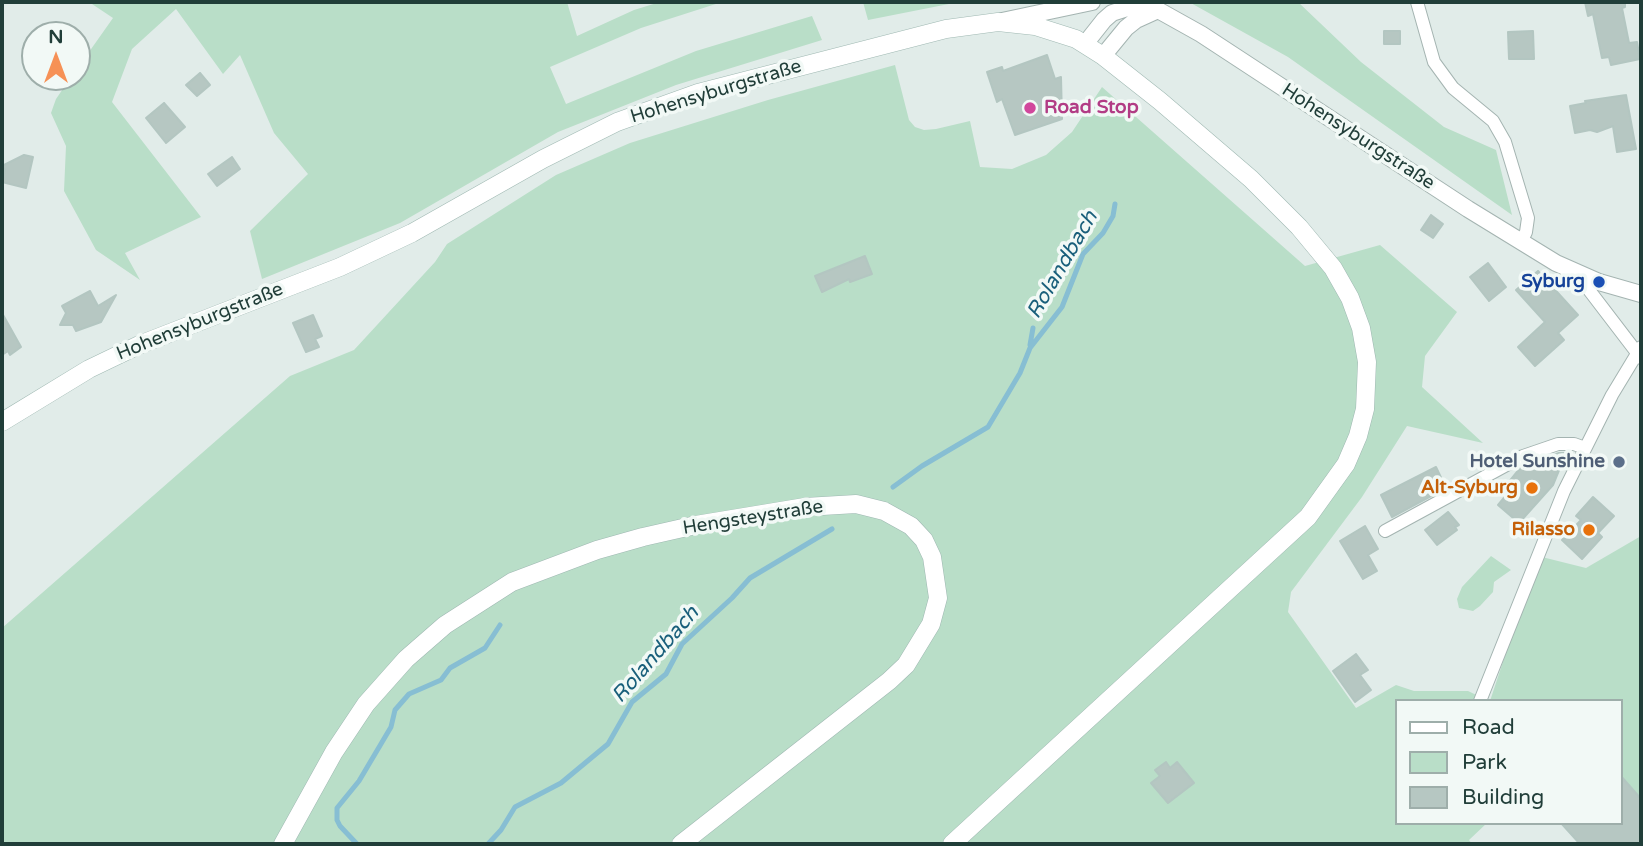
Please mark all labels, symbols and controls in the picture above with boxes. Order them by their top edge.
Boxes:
north arrow [21,21,91,91]
text: N [48,26,64,48]
street label: Hohensyburgstraße [628,55,804,129]
street label: Hohensyburgstraße [1277,79,1439,195]
place label: Road Stop [1044,97,1139,119]
marker: Road Stop [1022,100,1038,116]
water label: Rolandbach [1022,207,1104,323]
place label: Syburg [1521,271,1585,293]
marker: Syburg [1591,274,1607,290]
street label: Hohensyburgstraße [113,278,287,366]
place label: Hotel Sunshine [1469,451,1605,473]
marker: Hotel Sunshine [1611,454,1627,470]
place label: Alt-Syburg [1421,477,1518,499]
marker: Alt-Syburg [1524,480,1540,496]
street label: Hengsteystraße [681,496,825,540]
place label: Rilasso [1512,519,1575,541]
marker: Rilasso [1581,522,1597,538]
water label: Rolandbach [607,602,705,708]
legend [1394,699,1622,825]
text: Road [1462,715,1515,740]
text: Park [1462,750,1507,775]
text: Building [1462,785,1544,810]

